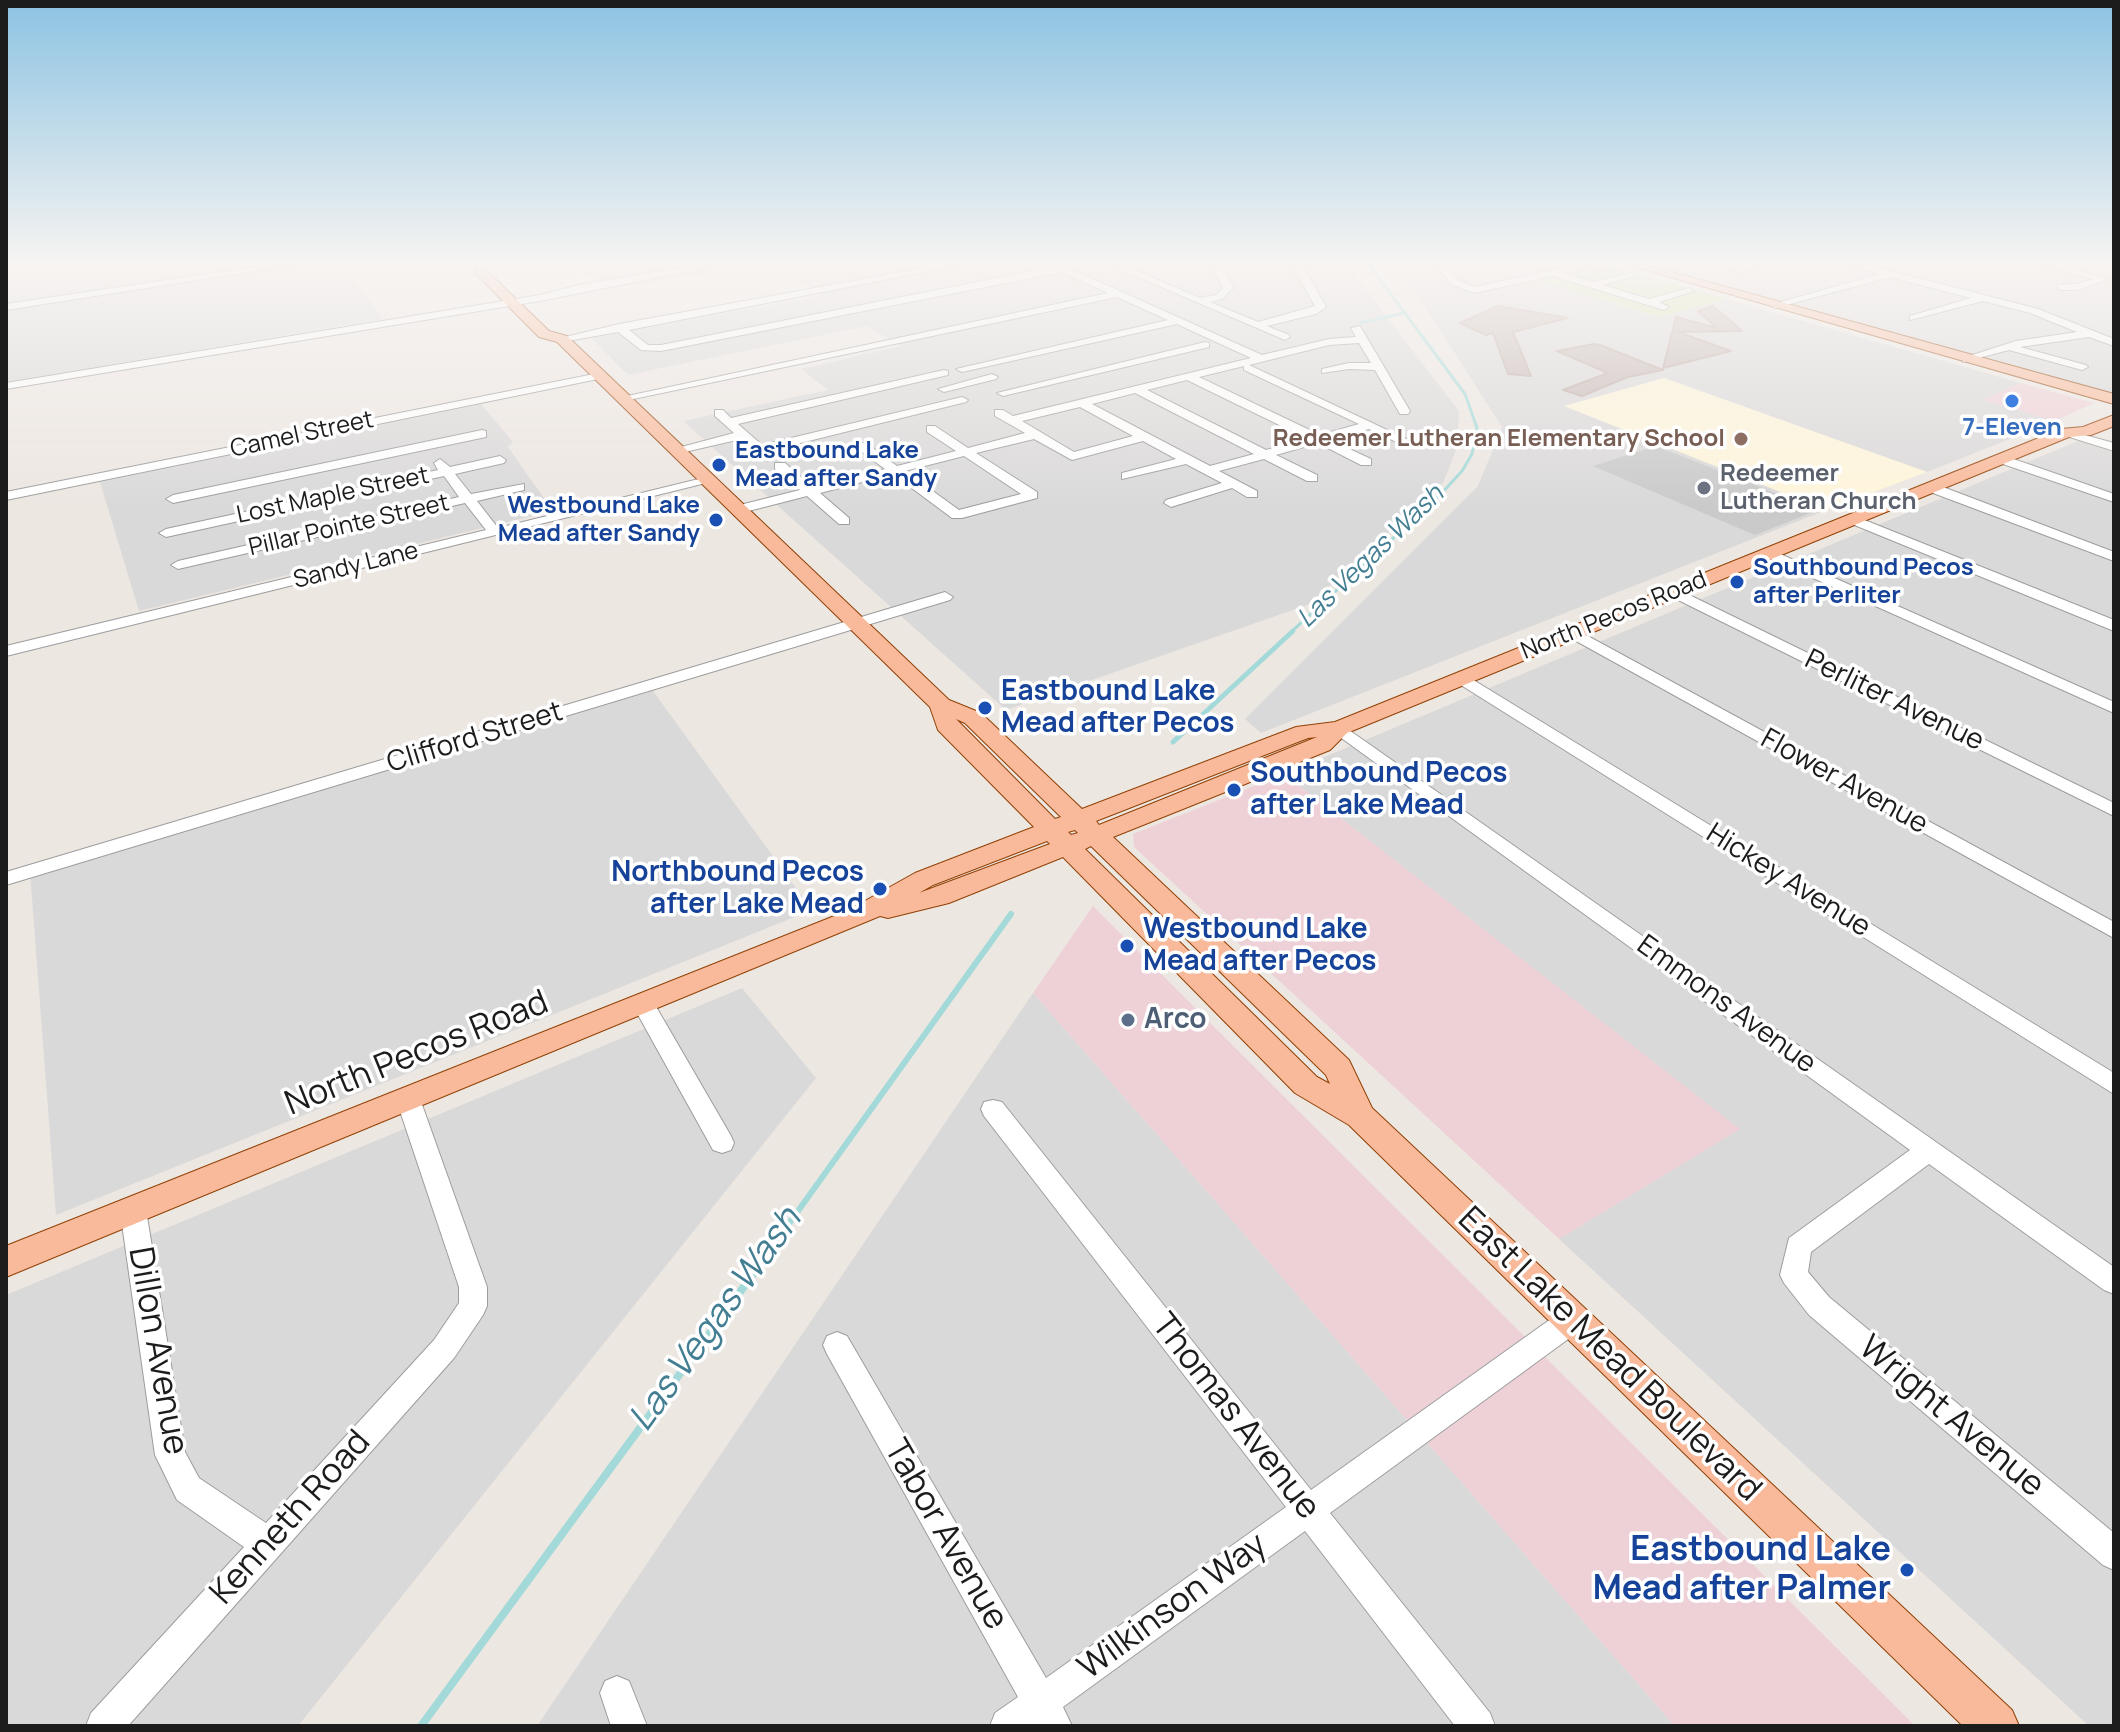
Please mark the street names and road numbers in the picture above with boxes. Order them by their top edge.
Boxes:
street label: Camel Street [228,406,376,464]
street label: Lost Maple Street [234,462,432,530]
street label: Pillar Pointe Street [246,489,452,563]
street label: Sandy Lane [291,537,421,595]
street label: North Pecos Road [1517,566,1711,666]
street label: Perliter Avenue [1799,643,1989,759]
street label: Clifford Street [383,695,567,781]
street label: Flower Avenue [1755,722,1933,842]
street label: Hickey Avenue [1700,817,1876,945]
street label: Emmons Avenue [1630,929,1822,1081]
street label: North Pecos Road [280,983,554,1125]
street label: East Lake Mead Boulevard [1449,1200,1769,1510]
street label: Dillon Avenue [119,1244,195,1458]
street label: Thomas Avenue [1142,1306,1328,1528]
street label: Wright Avenue [1850,1328,2052,1506]
street label: Kenneth Road [202,1423,380,1613]
street label: Tabor Avenue [874,1433,1016,1637]
street label: Wilkinson Way [1071,1525,1275,1689]

